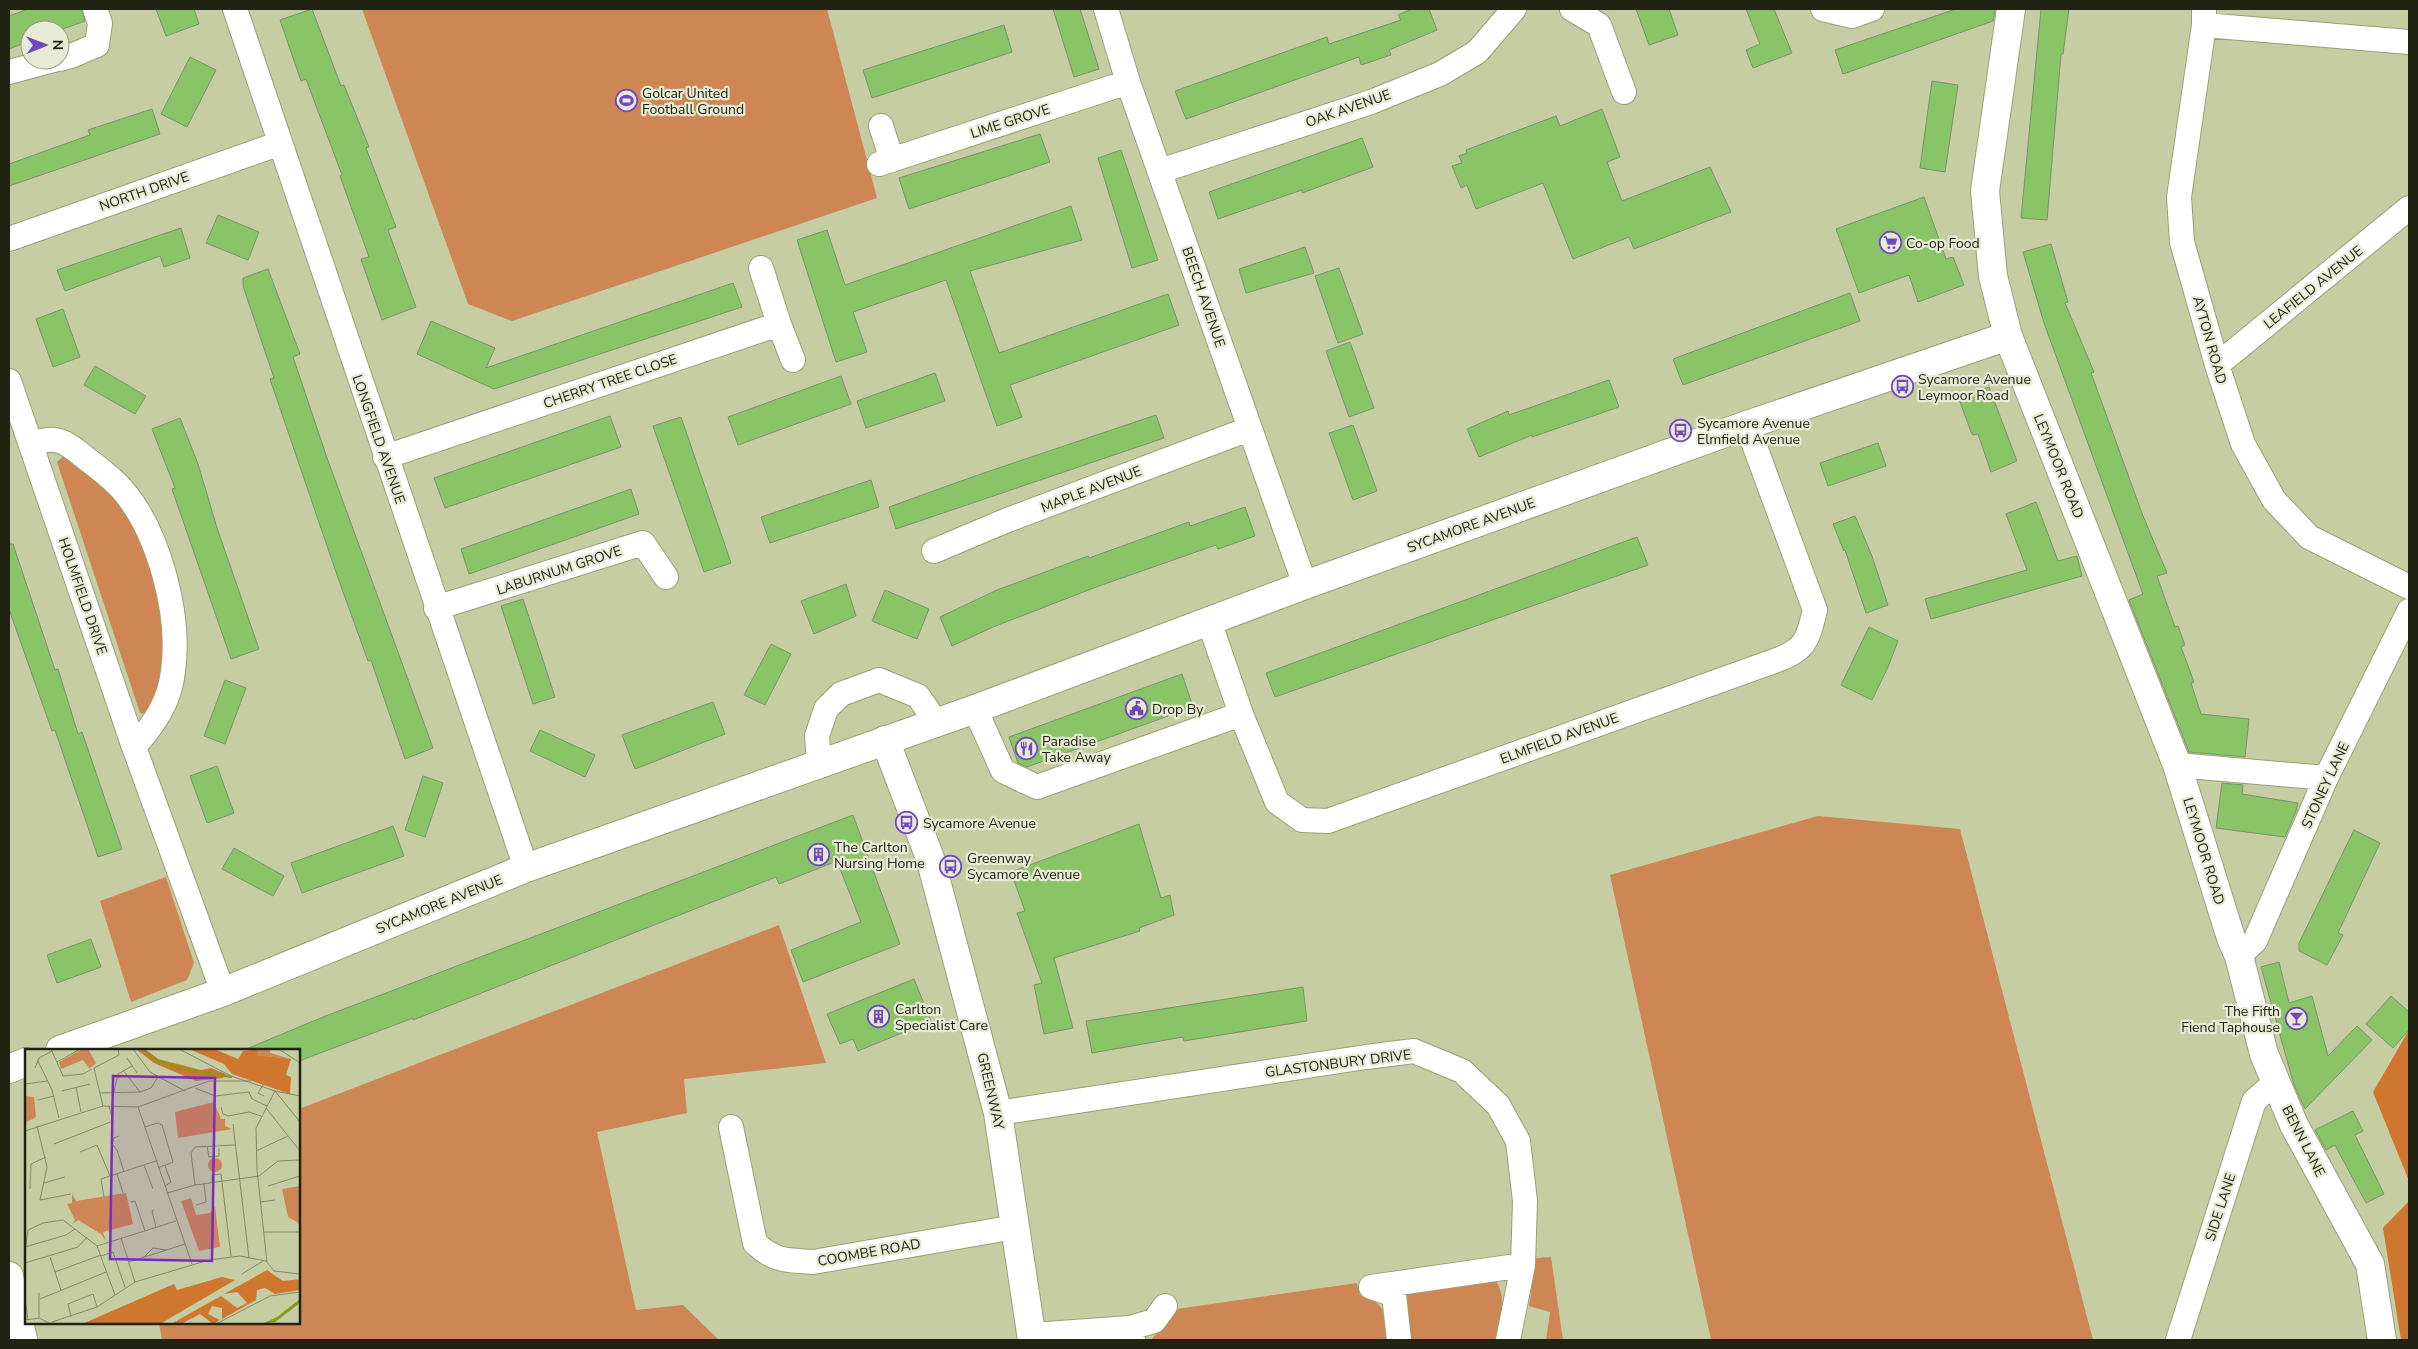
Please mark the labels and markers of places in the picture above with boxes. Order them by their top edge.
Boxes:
place label: Golcar United Football Ground [642,84,744,119]
sports icon: Golcar United Football Ground [614,89,638,113]
supermarket icon: Co-op Food [1878,231,1902,255]
place label: Co-op Food [1906,234,1980,253]
place label: Sycamore Avenue Leymoor Road [1918,370,2031,405]
bus stop icon: Sycamore Avenue Leymoor Road [1890,375,1914,399]
place label: Sycamore Avenue Elmfield Avenue [1697,414,1810,449]
bus stop icon: Sycamore Avenue Elmfield Avenue [1669,419,1693,443]
public building icon: Drop By [1124,697,1148,721]
place label: Drop By [1152,700,1204,719]
place label: Paradise Take Away [1042,732,1111,767]
restaurant icon: Paradise Take Away [1014,737,1038,761]
bus stop icon: Sycamore Avenue [895,811,919,835]
place label: Sycamore Avenue [923,814,1036,833]
place label: The Carlton Nursing Home [834,838,925,873]
building icon: The Carlton Nursing Home [806,843,830,867]
place label: Greenway Sycamore Avenue [967,849,1080,884]
bus stop icon: Greenway Sycamore Avenue [939,854,963,878]
place label: Carlton Specialist Care [895,1000,988,1035]
place label: The Fifth Fiend Taphouse [2181,1002,2280,1037]
building icon: Carlton Specialist Care [867,1005,891,1029]
bar icon: The Fifth Fiend Taphouse [2284,1007,2308,1031]

